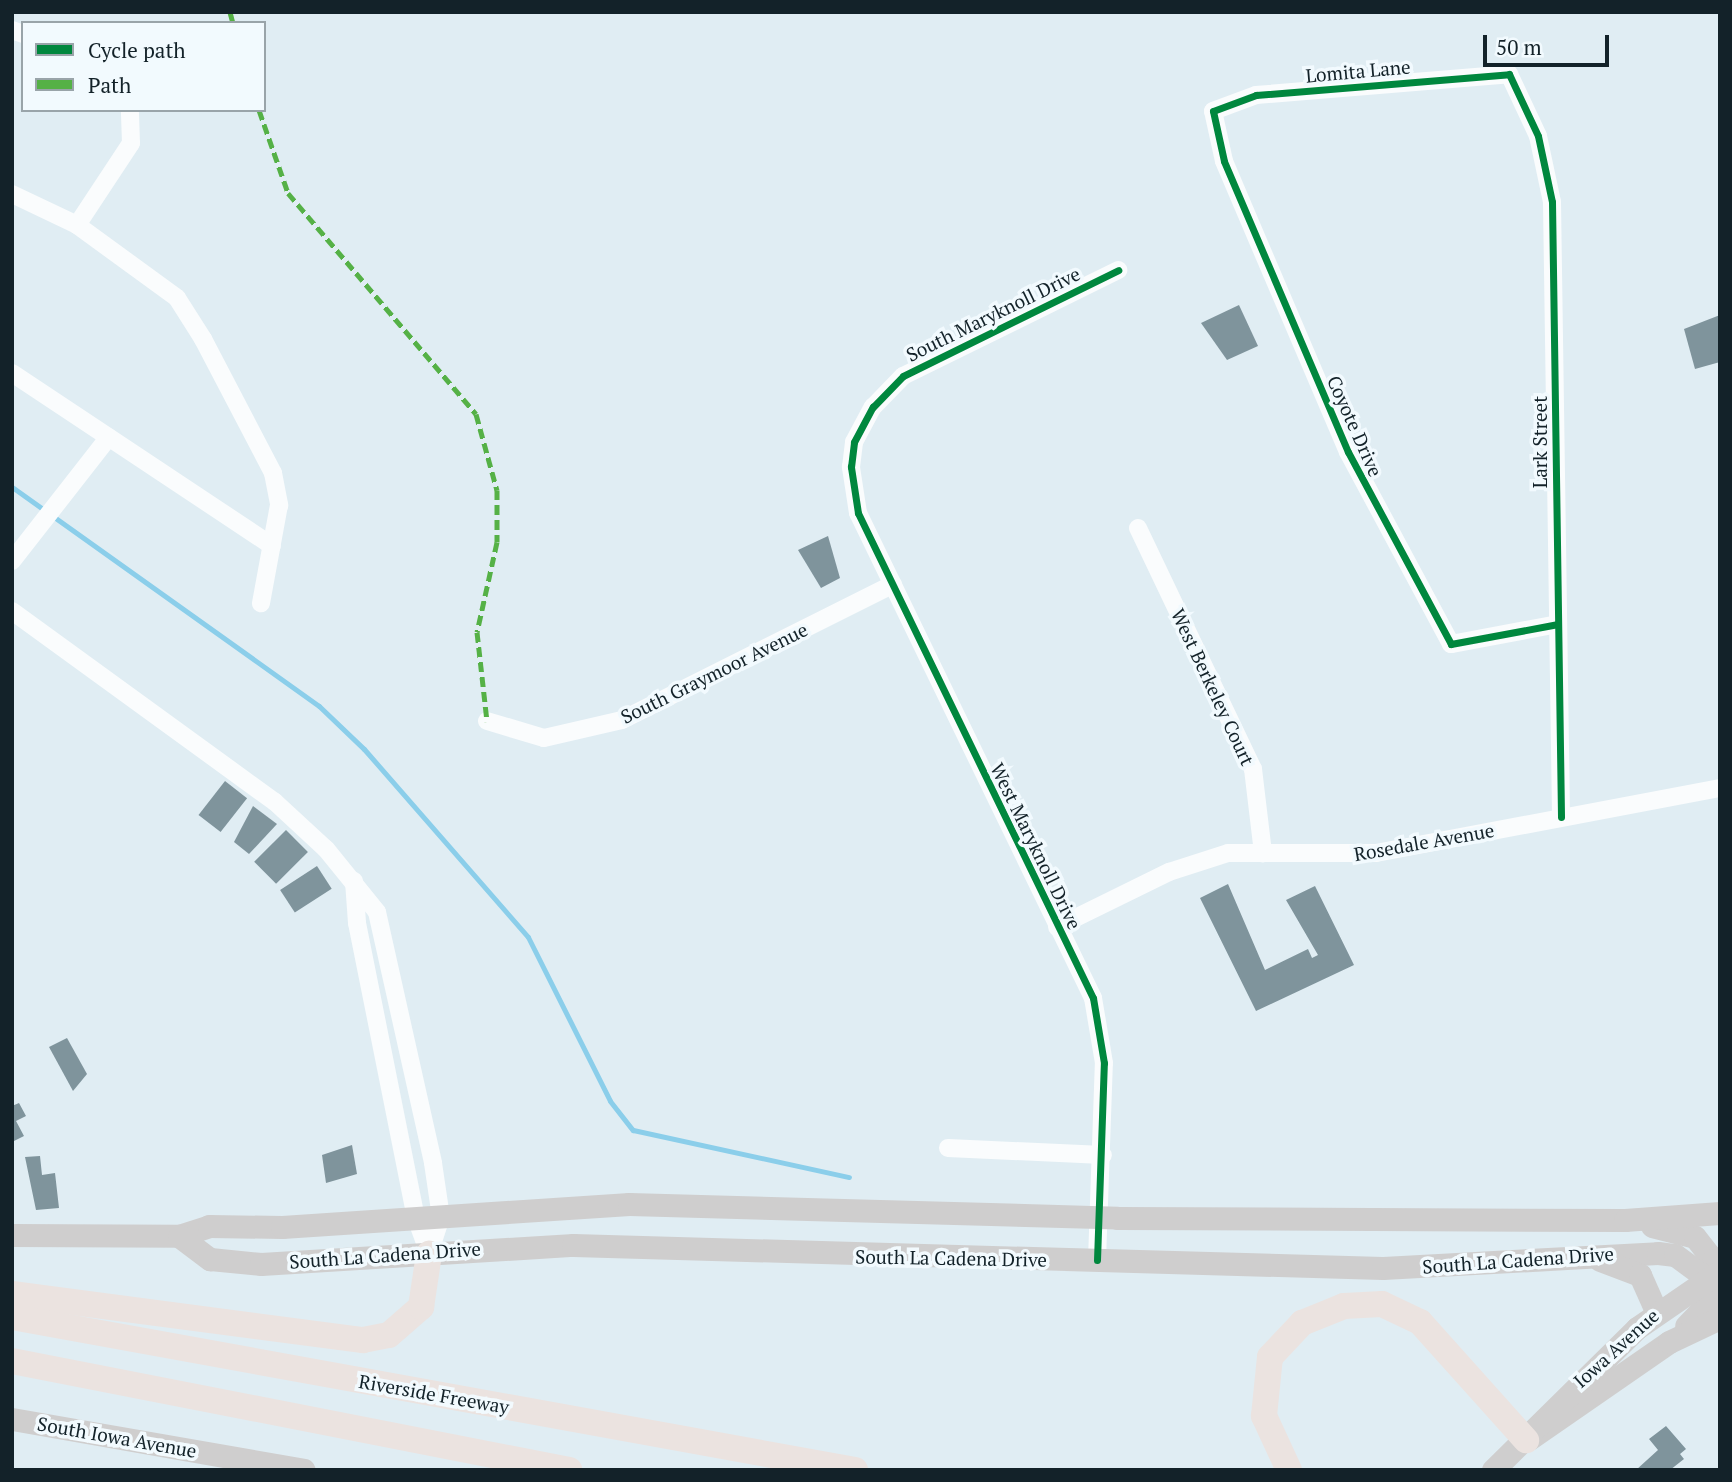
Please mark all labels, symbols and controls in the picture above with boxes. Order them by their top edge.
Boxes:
legend [21,21,266,112]
scale bar [1487,21,1613,65]
text: 50 m [1496,33,1542,61]
text: Cycle path [88,36,186,64]
street label: Lomita Lane [1305,55,1411,87]
text: Path [88,71,131,99]
street label: South Maryknoll Drive [902,262,1084,366]
street label: Coyote Drive [1323,372,1387,480]
street label: Lark Street [1529,396,1551,488]
street label: West Berkeley Court [1167,605,1259,769]
street label: South Graymoor Avenue [617,618,811,728]
street label: West Maryknoll Drive [986,759,1086,933]
street label: Rosedale Avenue [1352,818,1496,866]
street label: South La Cadena Drive [289,1237,481,1273]
street label: South La Cadena Drive [1422,1242,1614,1278]
street label: South La Cadena Drive [855,1245,1047,1271]
street label: Iowa Avenue [1569,1304,1663,1392]
street label: Riverside Freeway [357,1370,511,1418]
street label: South Iowa Avenue [35,1412,199,1462]

